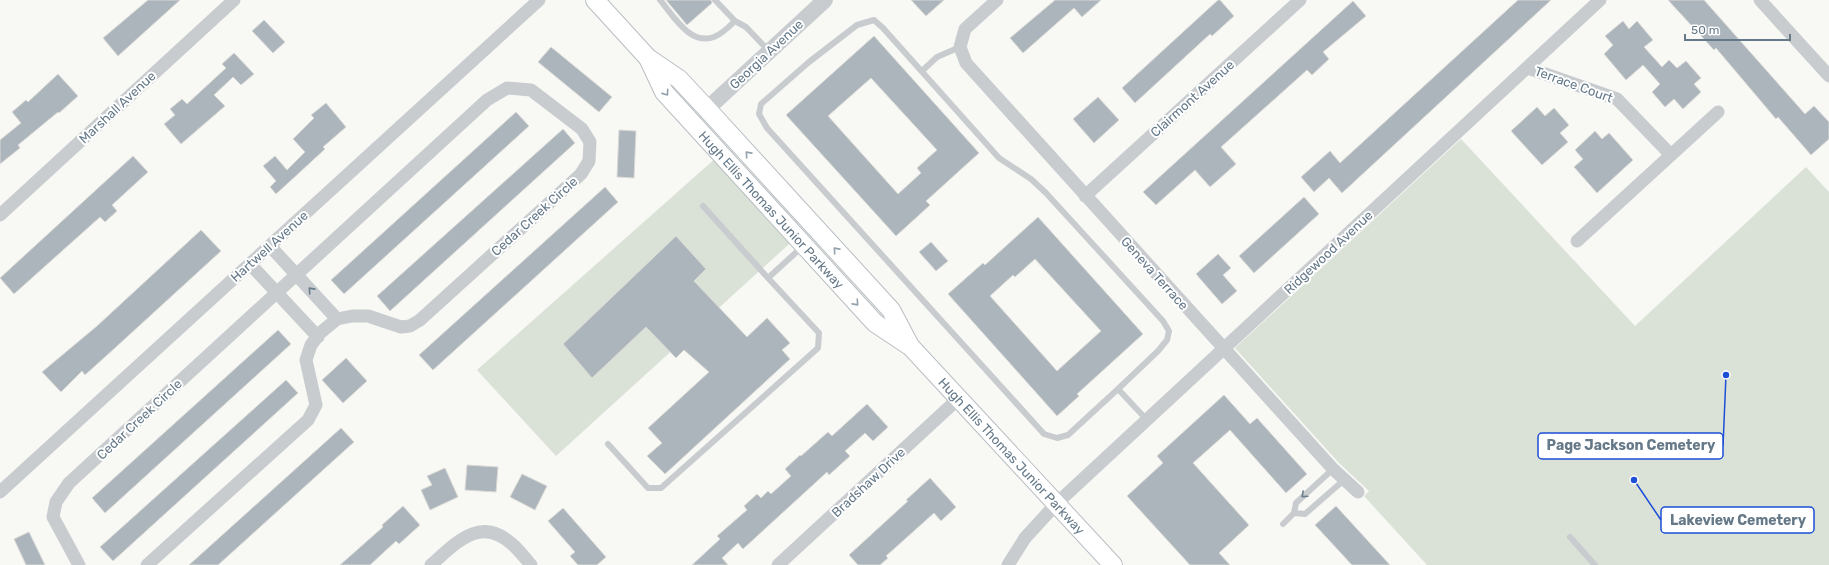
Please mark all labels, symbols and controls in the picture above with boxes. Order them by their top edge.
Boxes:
scale bar [1685,16,1790,42]
street label: Georgia Avenue [727,17,807,93]
text: 50 m [1691,23,1719,37]
street label: Clairmont Avenue [1147,57,1237,140]
street label: Terrace Court [1533,63,1615,106]
street label: Marshall Avenue [76,68,159,147]
one-way arrow [661,89,669,96]
street label: Hugh Ellis Thomas Junior Parkway [695,128,847,292]
one-way arrow [745,151,753,159]
street label: Cedar Creek Circle [488,174,580,259]
street label: Ridgewood Avenue [1281,207,1376,298]
street label: Hartwell Avenue [228,208,311,285]
street label: Geneva Terrace [1118,234,1191,313]
one-way arrow [833,247,840,255]
one-way arrow [308,288,315,295]
one-way arrow [851,298,859,306]
street label: Hugh Ellis Thomas Junior Parkway [935,375,1088,538]
street label: Cedar Creek Circle [94,376,185,463]
callout: Page Jackson Cemetery [1538,433,1723,459]
text: Page Jackson Cemetery [1547,437,1716,454]
street label: Bradshaw Drive [829,445,908,520]
one-way arrow [1301,490,1309,498]
callout: Lakeview Cemetery [1661,507,1814,533]
text: Lakeview Cemetery [1670,512,1807,529]

